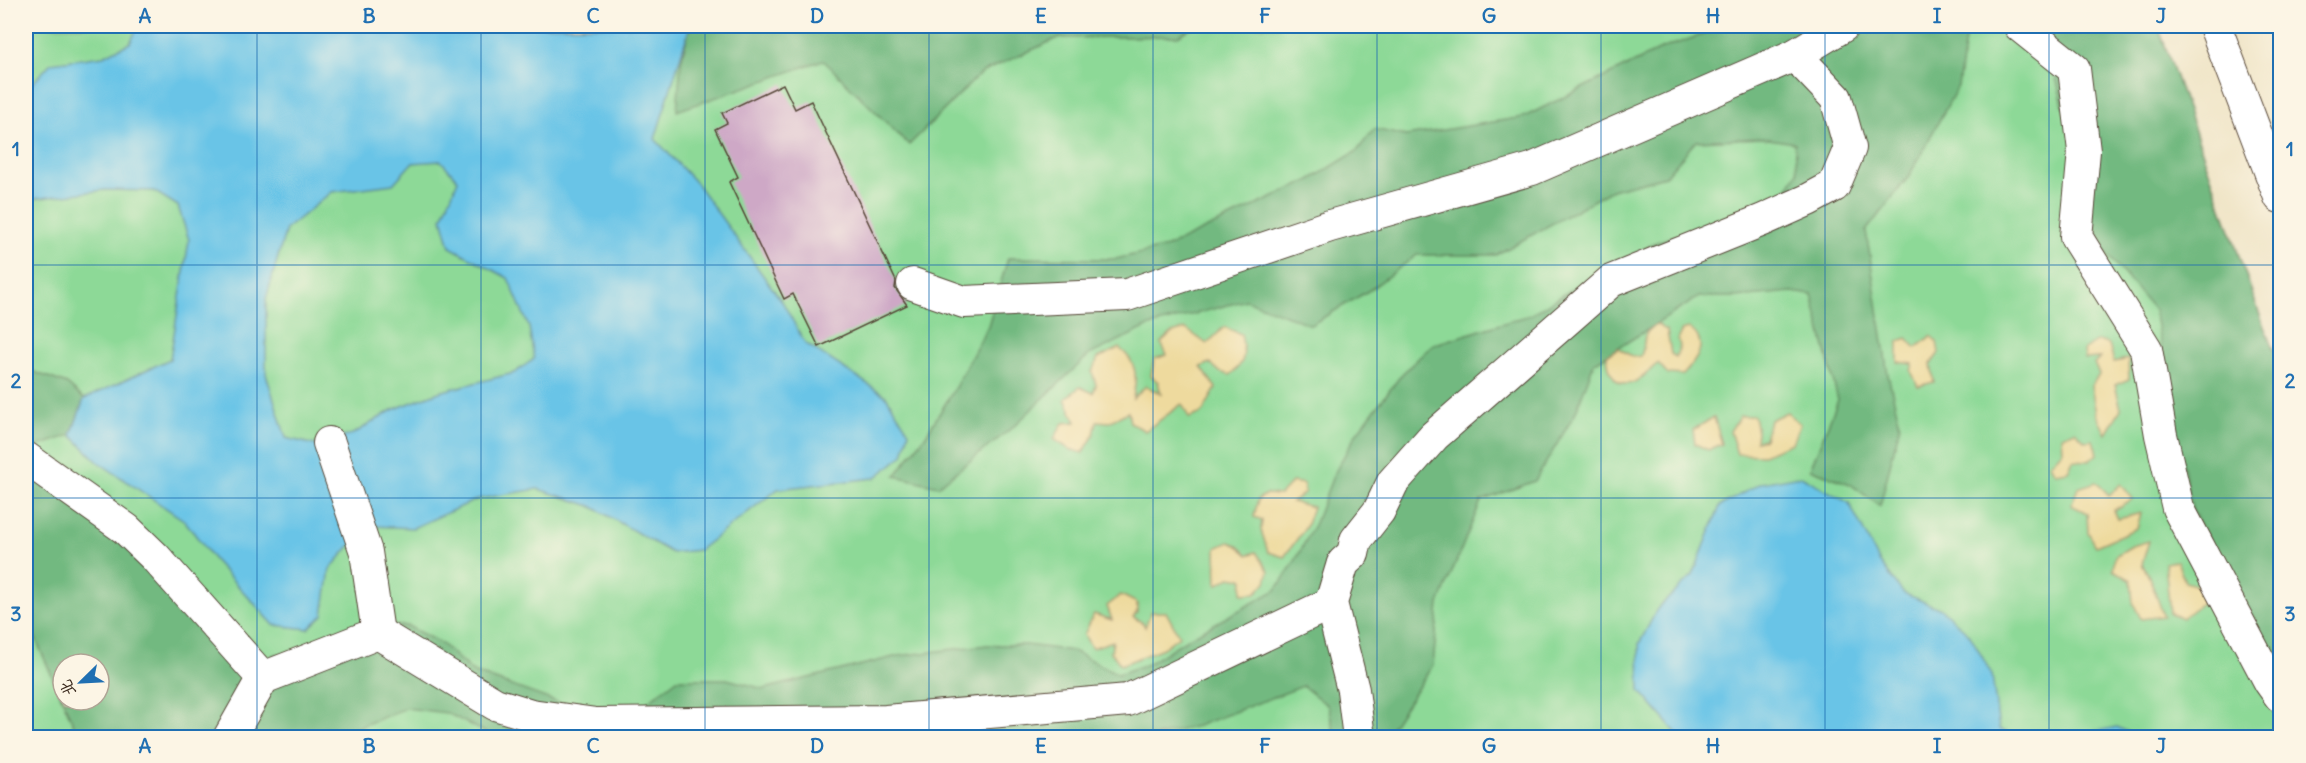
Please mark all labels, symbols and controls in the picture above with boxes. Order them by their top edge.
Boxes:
text: A [139,3,152,28]
text: B [362,3,376,28]
text: C [586,3,600,28]
text: D [810,3,824,28]
text: E [1035,3,1047,28]
text: F [1259,3,1271,28]
text: G [1482,3,1496,28]
text: H [1706,3,1720,28]
text: I [1933,3,1942,28]
text: J [2156,3,2167,28]
text: 1 [12,136,20,161]
text: 1 [2286,136,2294,161]
text: 2 [11,368,22,393]
text: 2 [2285,368,2296,393]
text: 3 [10,601,22,626]
text: 3 [2284,601,2296,626]
north arrow [51,652,111,712]
text: 北 [55,677,80,699]
text: A [139,733,152,758]
text: B [362,733,376,758]
text: C [586,733,600,758]
text: D [810,733,824,758]
text: E [1035,733,1047,758]
text: F [1259,733,1271,758]
text: G [1482,733,1496,758]
text: H [1706,733,1720,758]
text: I [1933,733,1942,758]
text: J [2156,733,2167,758]

